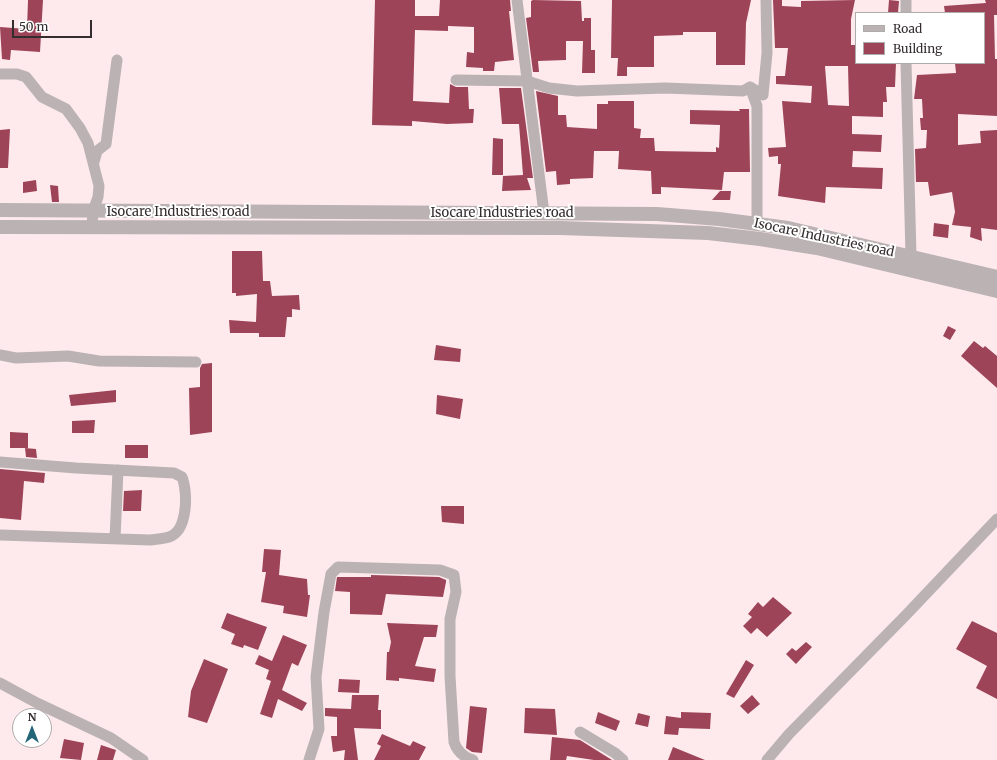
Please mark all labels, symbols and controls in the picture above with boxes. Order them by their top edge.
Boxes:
scale bar [14,12,94,38]
legend [855,12,985,64]
text: 50 m [19,19,48,34]
text: Road [893,21,922,36]
text: Building [893,41,942,56]
street label: Isocare Industries road [106,204,250,220]
street label: Isocare Industries road [430,205,574,221]
street label: Isocare Industries road [752,215,896,261]
north arrow [12,708,52,748]
text: N [28,710,36,724]

